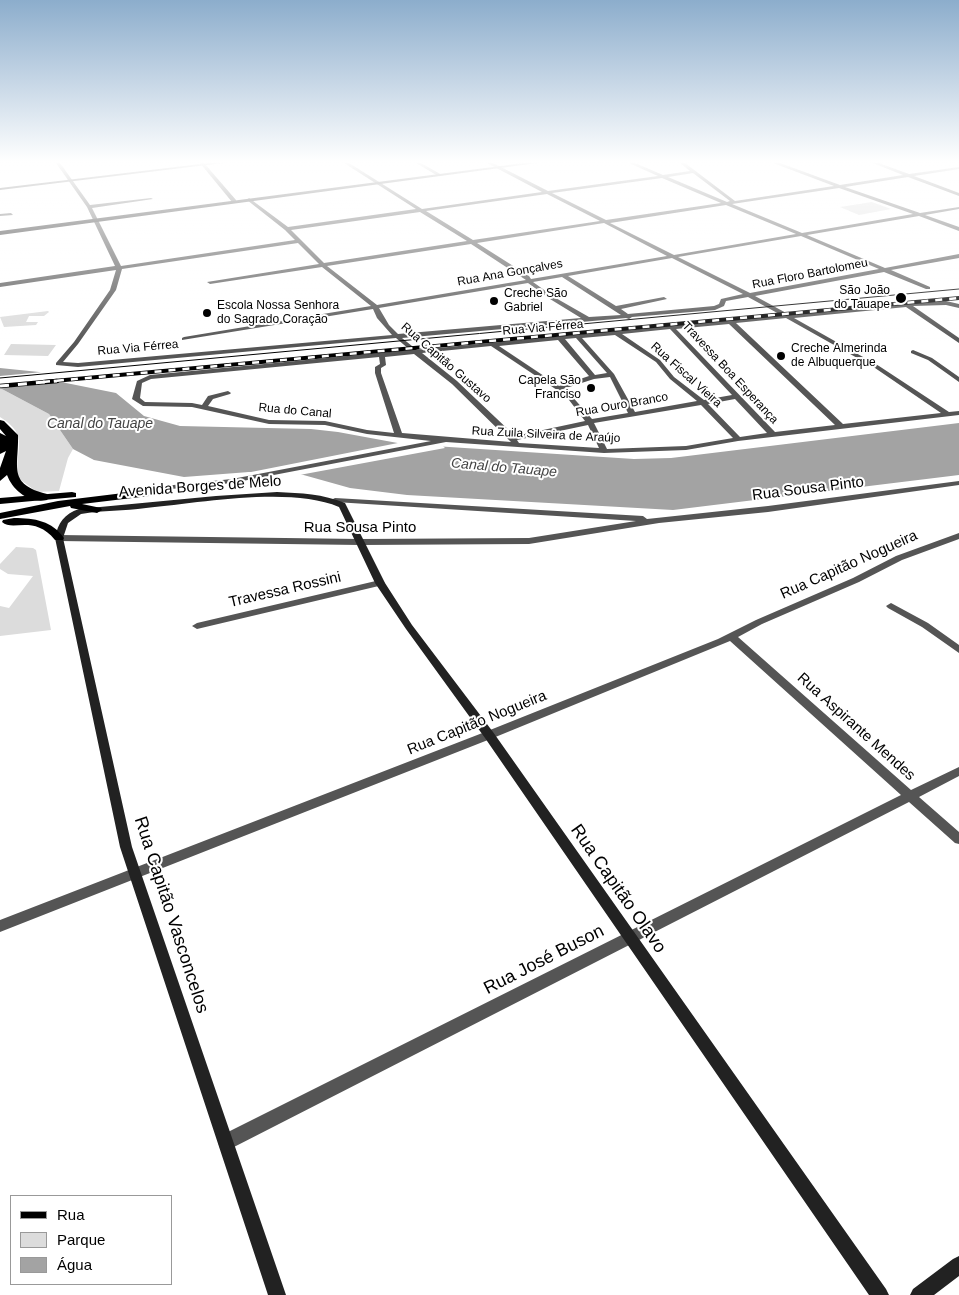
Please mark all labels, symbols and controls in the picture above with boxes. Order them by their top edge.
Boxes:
street label: Rua Floro Bartolomeu [751,256,869,292]
street label: Rua Ana Gonçalves [456,257,564,289]
place label: São João do Tauape [834,284,890,312]
place label: Creche São Gabriel [504,287,567,315]
marker: São João do Tauape [894,291,908,305]
marker: Creche São Gabriel [488,295,500,307]
place label: Escola Nossa Senhora do Sagrado Coração [217,299,339,327]
marker: Escola Nossa Senhora do Sagrado Coração [201,307,213,319]
street label: Rua Via Férrea [502,317,584,339]
street label: Travessa Boa Esperança [679,319,781,427]
street label: Rua Capitão Gustavo [398,320,494,406]
street label: Rua Via Férrea [97,337,179,359]
street label: Rua Fiscal Vieira [648,339,724,411]
place label: Creche Almerinda de Albuquerque [791,342,887,370]
marker: Creche Almerinda de Albuquerque [775,350,787,362]
place label: Capela São Franciso [518,374,581,402]
marker: Capela São Franciso [585,382,597,394]
street label: Rua Ouro Branco [575,390,669,420]
street label: Rua do Canal [258,401,332,421]
water label: Canal do Tauape [47,416,153,432]
street label: Rua Zuila Silveira de Araújo [471,424,621,446]
water label: Canal do Tauape [450,455,558,481]
street label: Avenida Borges de Melo [118,472,282,502]
street label: Rua Sousa Pinto [751,473,865,505]
street label: Rua Sousa Pinto [304,519,416,537]
street label: Rua Capitão Nogueira [778,527,920,603]
street label: Travessa Rossini [227,568,343,612]
street label: Rua Aspirante Mendes [793,669,919,785]
street label: Rua Capitão Nogueira [405,687,549,759]
street label: Rua Capitão Vasconcelos [129,814,213,1016]
street label: Rua Capitão Olavo [566,821,670,957]
street label: Rua José Buson [480,920,608,1000]
legend [10,1195,172,1285]
text: Rua [57,1206,85,1223]
text: Parque [57,1231,105,1248]
text: Água [57,1256,92,1273]

